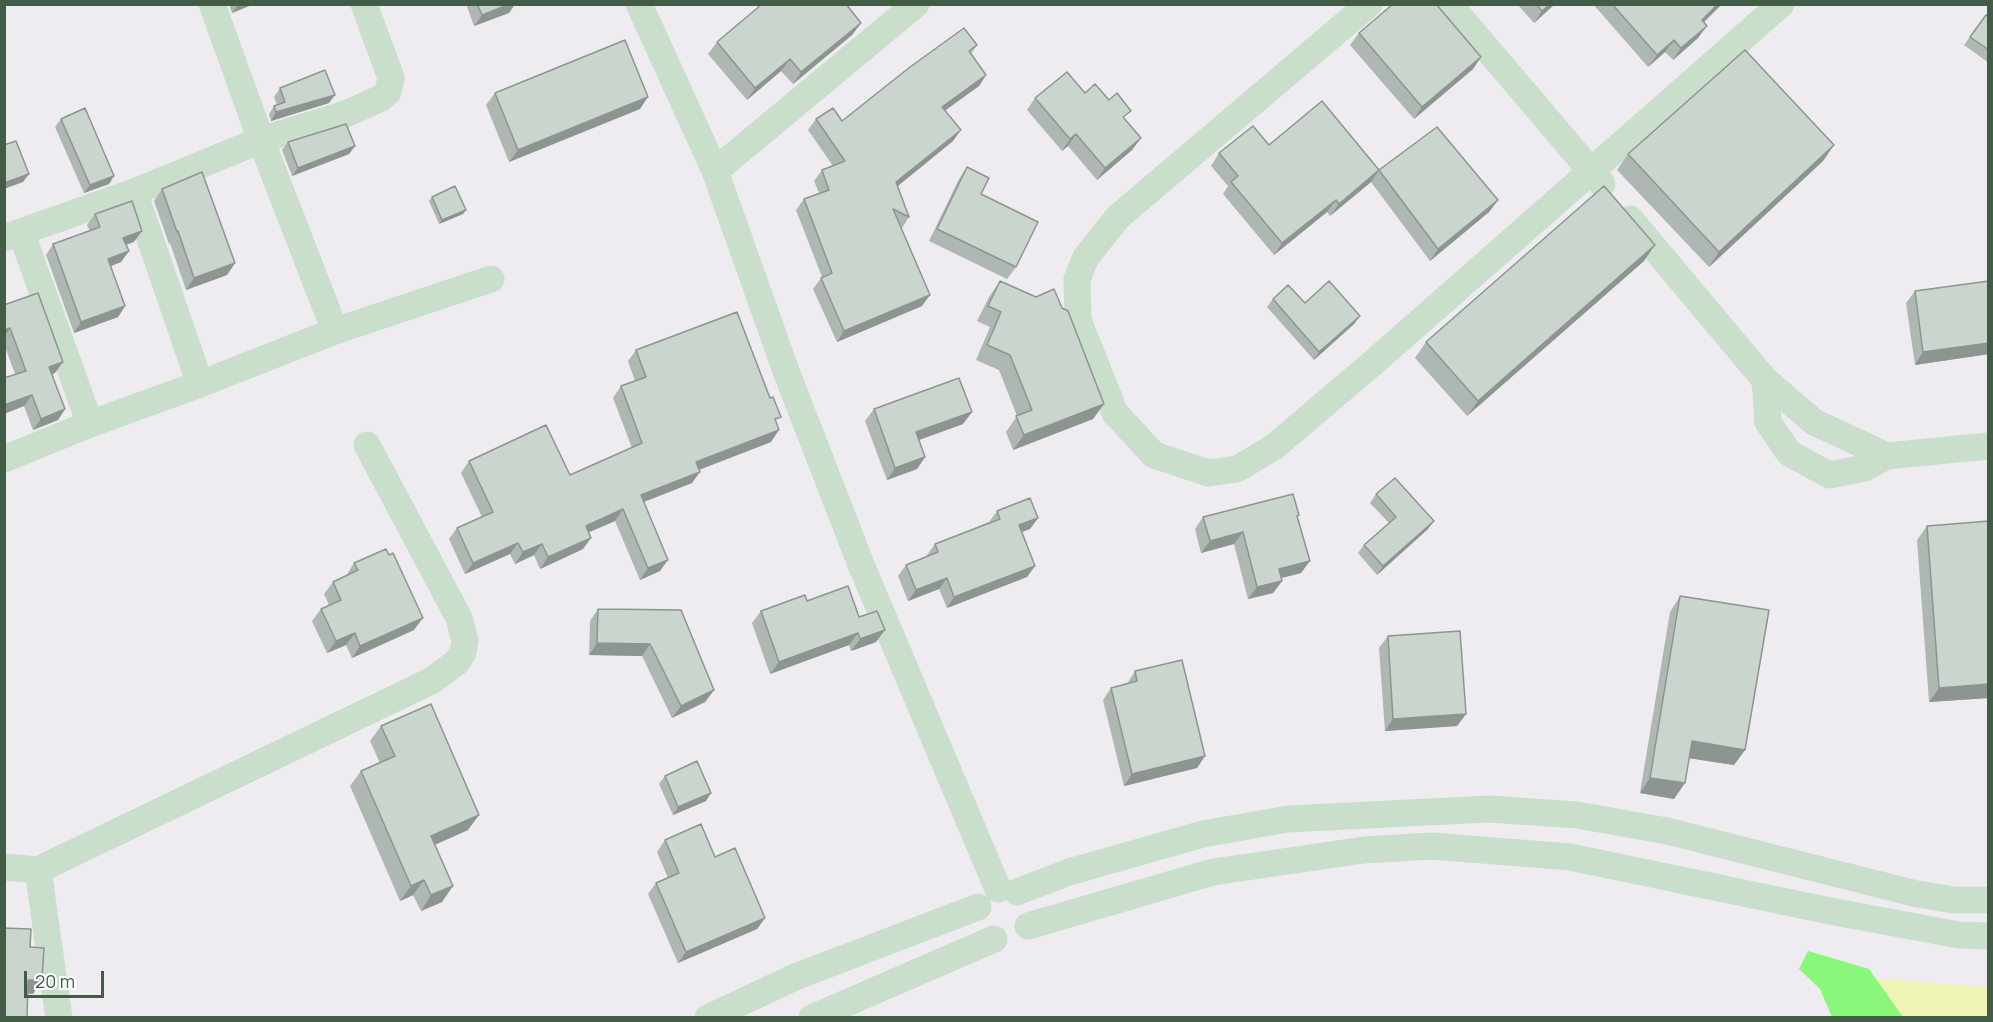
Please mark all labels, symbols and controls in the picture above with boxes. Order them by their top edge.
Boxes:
scale bar [27,959,106,997]
text: 20 m [35,969,75,993]

